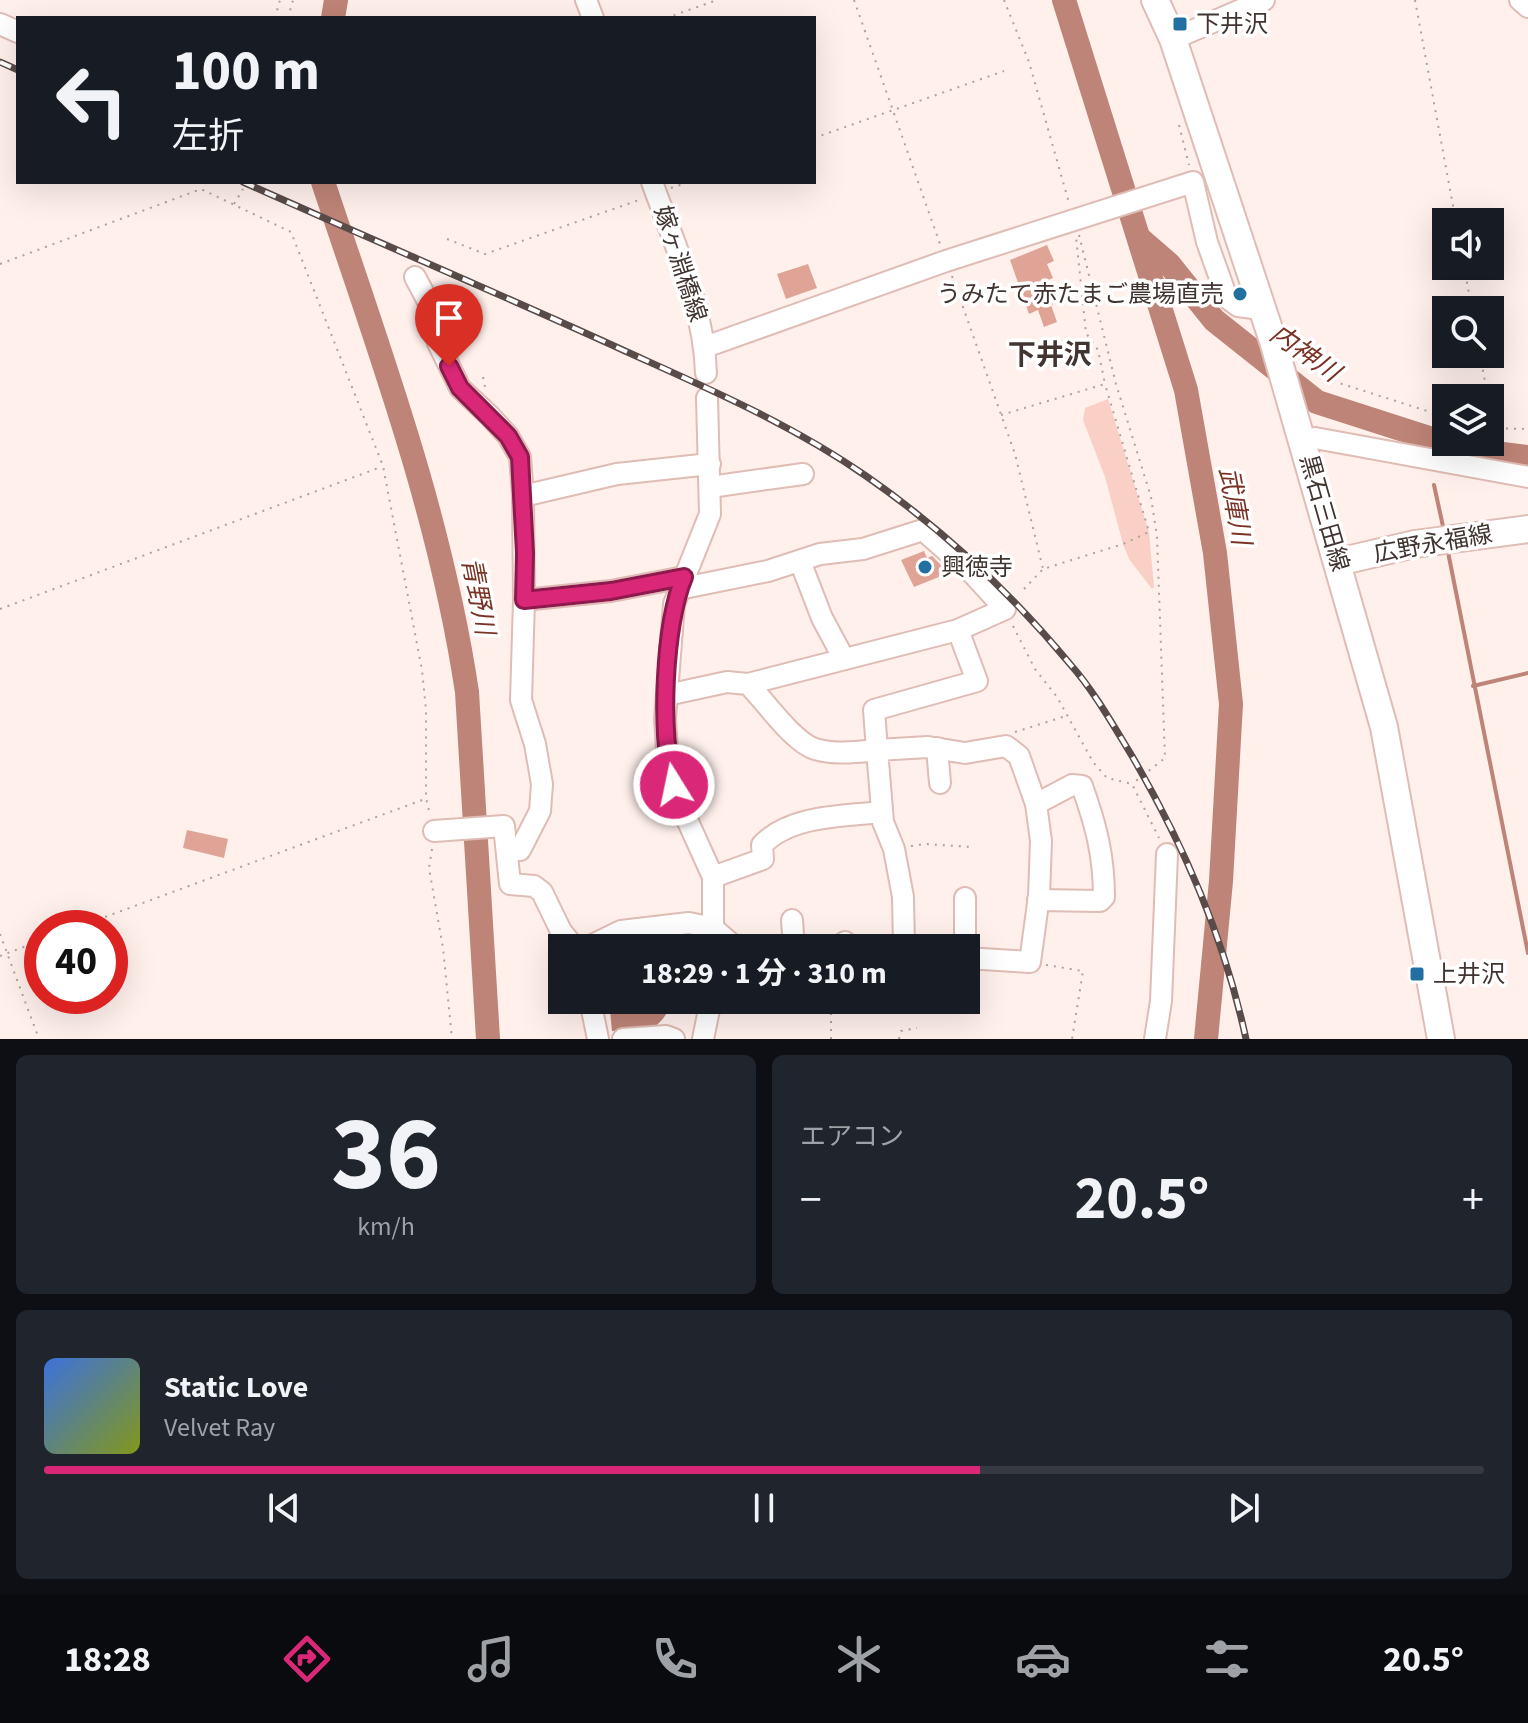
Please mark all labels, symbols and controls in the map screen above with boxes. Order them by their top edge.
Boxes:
place label: 下井沢 [1196,7,1268,42]
marker: 下井沢 [1171,15,1189,33]
text: 100 m [172,32,320,111]
icon: left [40,48,144,152]
text: 左折 [172,111,244,162]
street label: 嫁ヶ淵橋線 [645,202,715,326]
map controls [1432,208,1504,456]
button: sound [1432,208,1504,280]
place label: うみたて赤たまご農場直売 [937,277,1224,312]
pin [415,284,483,366]
marker: うみたて赤たまご農場直売 [1231,285,1249,303]
icon: arrive [427,296,471,340]
button: search [1432,296,1504,368]
water label: 内神川 [1262,315,1350,392]
district label: 下井沢 [1008,335,1092,375]
button: layers [1432,384,1504,456]
street label: 黒石三田線 [1291,451,1357,575]
water label: 武庫川 [1210,464,1261,551]
street label: 広野永福線 [1371,516,1495,572]
place label: 興徳寺 [941,550,1013,585]
water label: 青野川 [452,554,504,641]
marker: 興徳寺 [916,558,934,576]
position arrow [632,743,716,827]
speed limit sign: 40 [24,910,128,1014]
text: 18:29 · 1 分 · 310 m [641,952,887,995]
place label: 上井沢 [1433,957,1505,992]
marker: 上井沢 [1408,965,1426,983]
text: 36 [331,1082,441,1230]
text: エアコン [800,1118,904,1155]
text: 20.5° [1075,1157,1209,1242]
text: − [800,1169,822,1232]
text: + [1462,1169,1484,1232]
text: km/h [357,1208,415,1245]
text: Static Love [164,1366,308,1409]
text: Velvet Ray [164,1409,275,1446]
icon: previous [262,1486,306,1530]
icon: pause [742,1486,786,1530]
icon: next [1222,1486,1266,1530]
icon: directions [279,1631,335,1687]
icon: music [463,1631,519,1687]
icon: phone [647,1631,703,1687]
icon: climate [831,1631,887,1687]
icon: car [1015,1631,1071,1687]
icon: filters [1199,1631,1255,1687]
text: 18:28 [64,1634,151,1685]
text: 20.5° [1383,1634,1464,1685]

